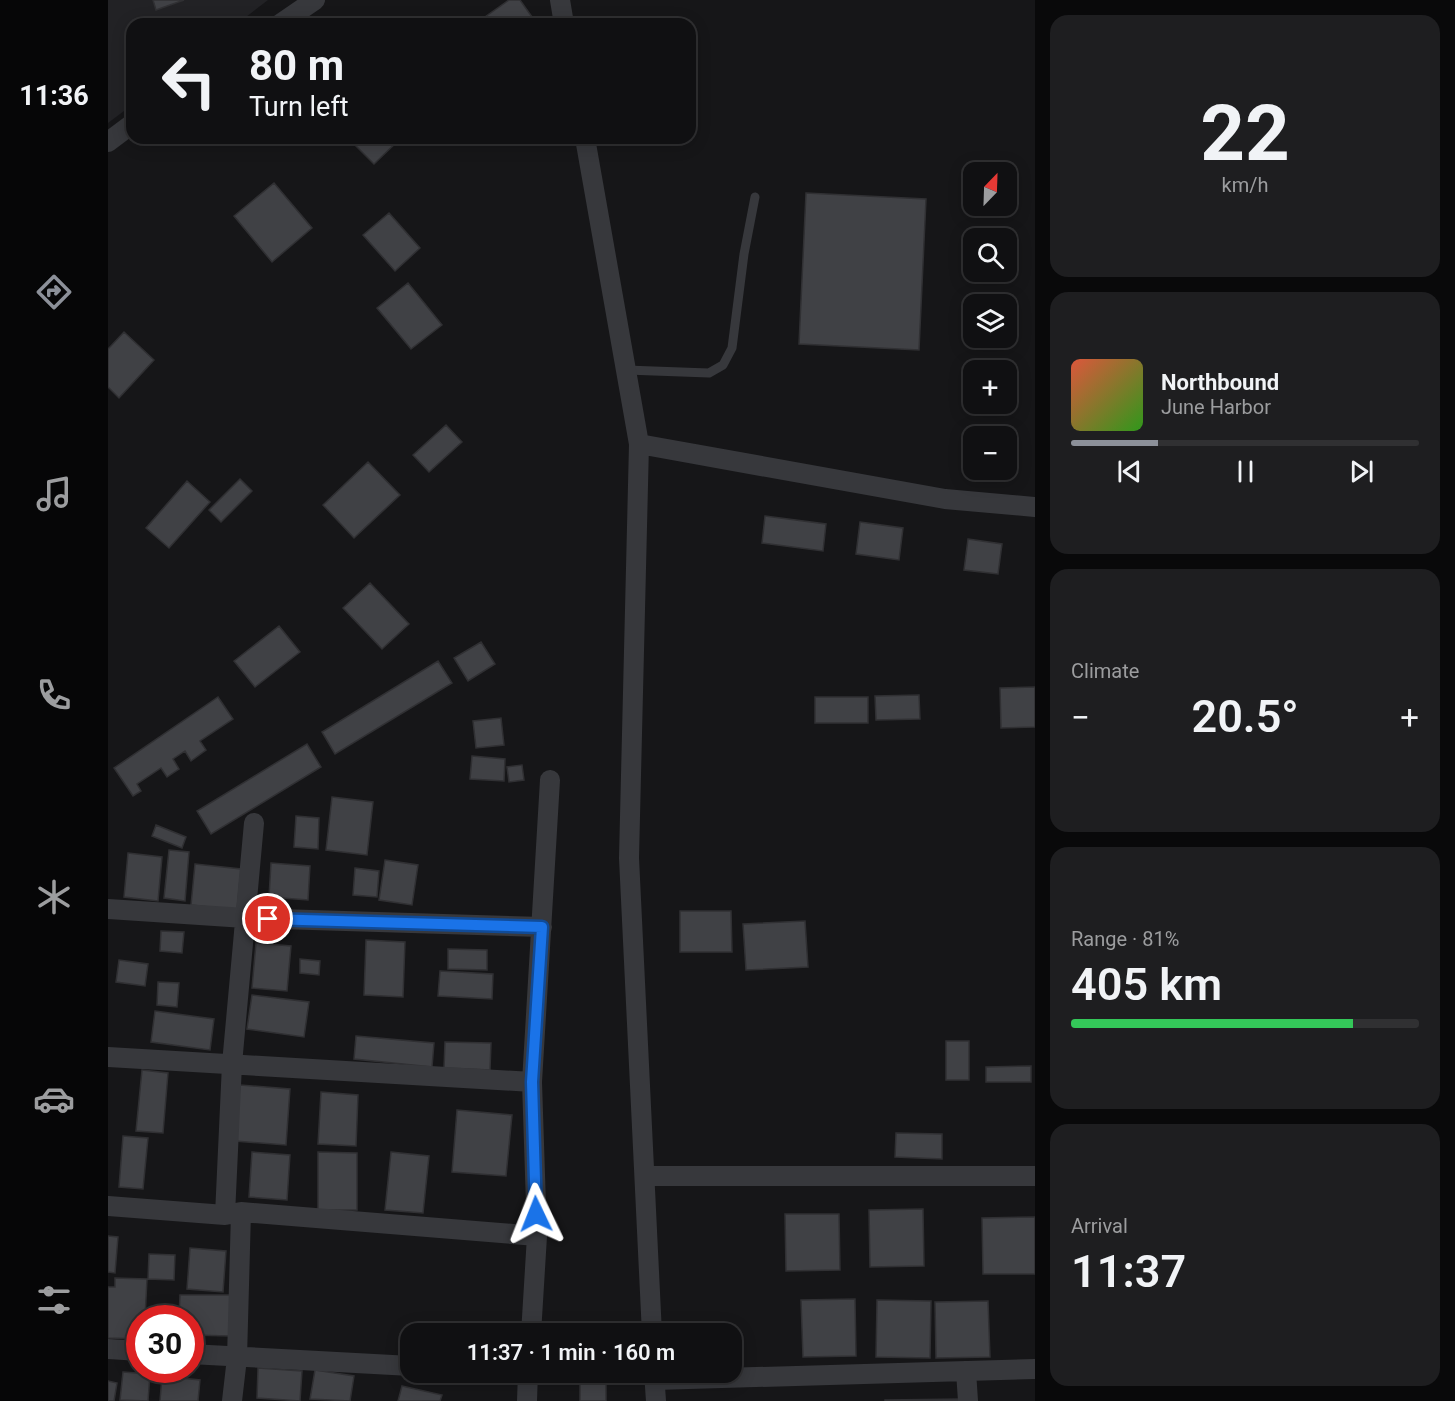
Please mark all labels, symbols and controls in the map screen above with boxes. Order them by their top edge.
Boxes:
text: 80 m [249,41,344,90]
icon: left [150,42,228,120]
text: 11:36 [19,80,89,112]
text: 22 [1200,88,1290,179]
text: Turn left [249,91,349,123]
north arrow [963,162,1017,216]
map controls [963,162,1017,480]
text: km/h [1222,173,1268,197]
button: search [963,228,1017,282]
icon: directions [33,271,75,313]
button: layers [963,294,1017,348]
button: + [963,360,1017,414]
text: Northbound [1161,370,1279,395]
text: June Harbor [1161,395,1271,419]
button: − [963,426,1017,480]
icon: previous [1113,455,1146,488]
icon: pause [1229,455,1262,488]
icon: next [1345,455,1378,488]
icon: music [33,473,75,515]
text: Climate [1071,659,1139,683]
icon: phone [33,674,75,716]
text: 20.5° [1191,690,1299,743]
text: − [1071,698,1090,737]
text: + [1400,698,1419,737]
icon: climate [33,876,75,918]
pin [242,893,293,944]
icon: arrive [251,902,284,935]
text: Range · 81% [1071,927,1179,951]
text: 405 km [1071,958,1222,1011]
icon: car [33,1078,75,1120]
position arrow [504,1182,568,1246]
text: Arrival [1071,1214,1128,1238]
text: 11:37 [1071,1245,1186,1298]
icon: filters [33,1279,75,1321]
speed limit sign: 30 [126,1305,204,1383]
text: 11:37 · 1 min · 160 m [467,1340,675,1365]

